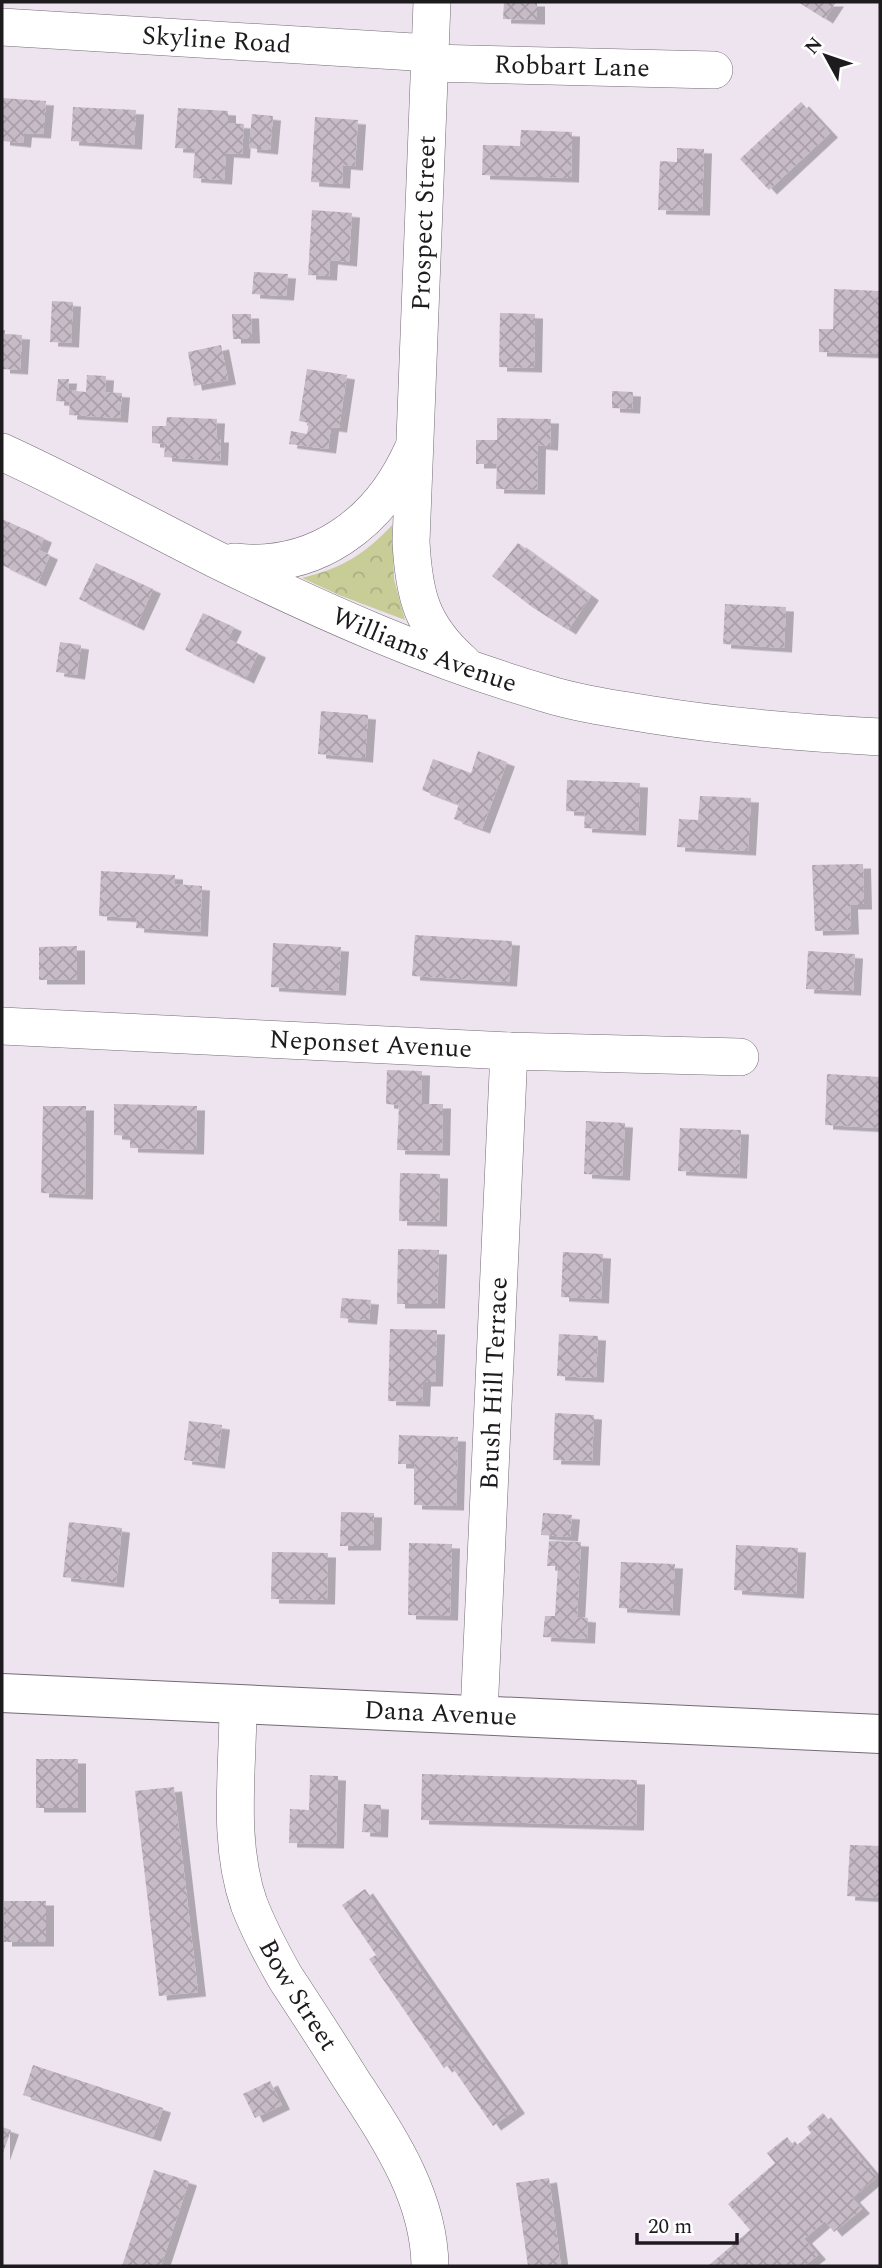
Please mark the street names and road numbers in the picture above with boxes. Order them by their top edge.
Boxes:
street label: Skyline Road [141,16,292,65]
street label: Robbart Lane [494,45,650,88]
street label: Prospect Street [401,134,447,312]
street label: Williams Avenue [325,596,522,704]
street label: Neponset Avenue [268,1019,473,1069]
street label: Brush Hill Terrace [469,1276,519,1491]
street label: Dana Avenue [363,1690,518,1737]
street label: Bow Street [248,1932,348,2059]

